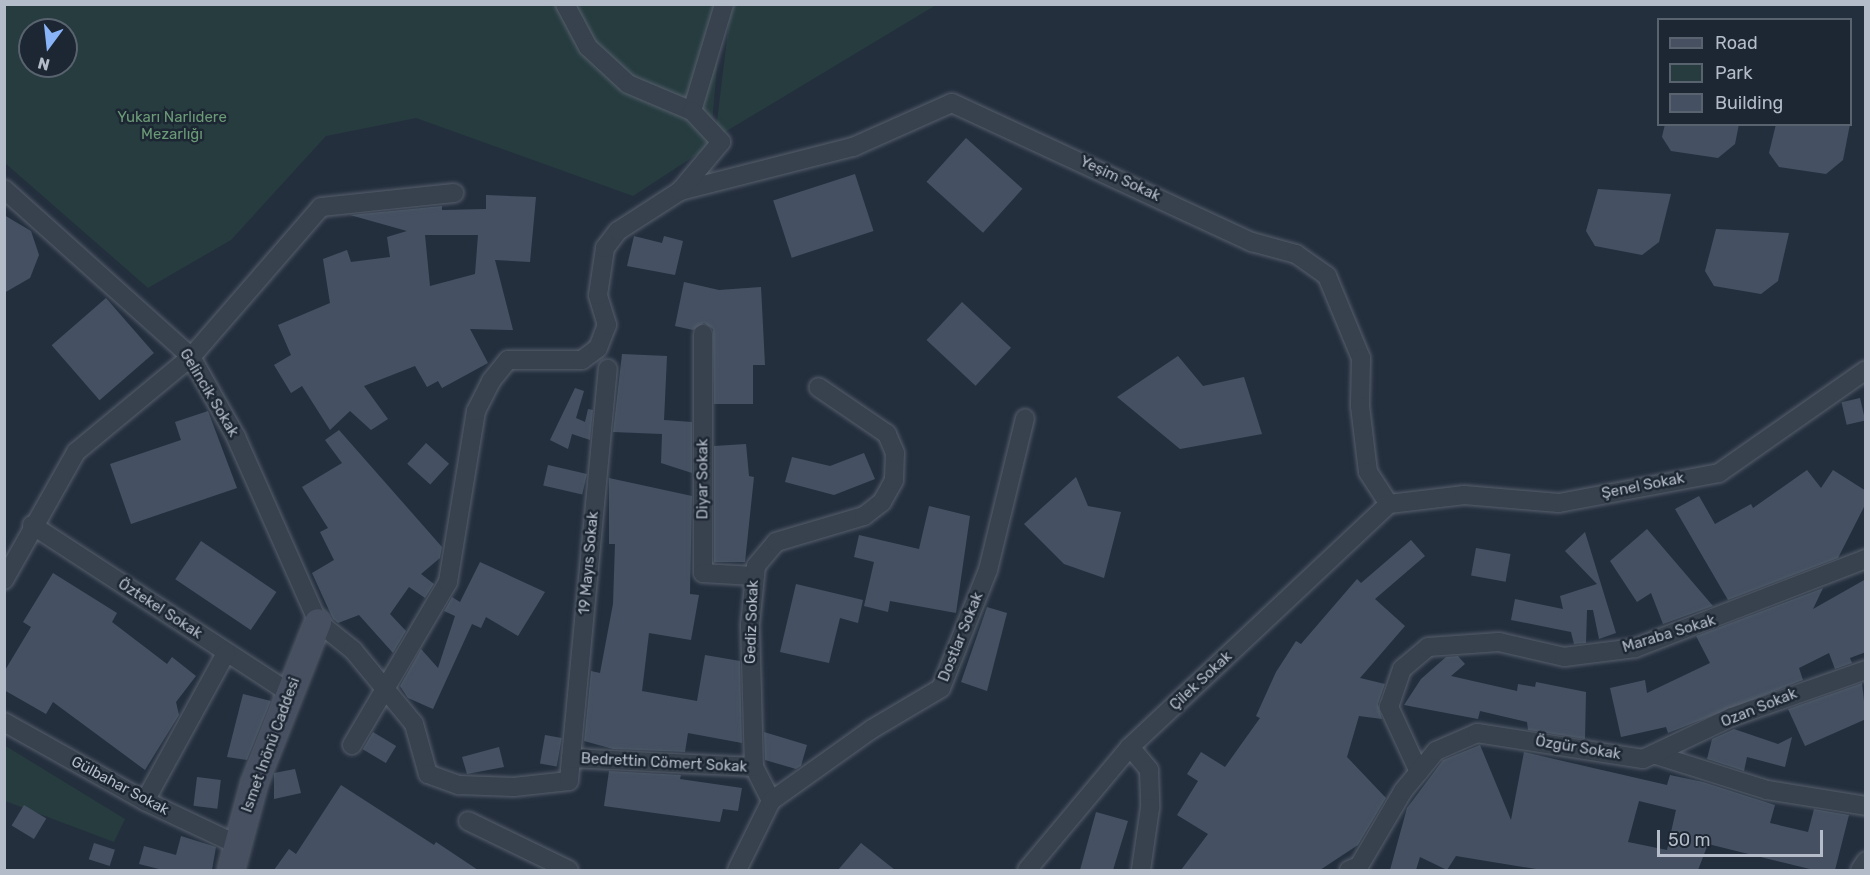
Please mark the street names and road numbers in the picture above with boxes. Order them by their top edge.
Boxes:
street label: Yeşim Sokak [1077,153,1163,205]
street label: Gelincik Sokak [176,346,242,440]
street label: Diyar Sokak [694,438,712,520]
street label: Şenel Sokak [1600,469,1686,503]
street label: 19 Mayıs Sokak [576,511,602,615]
street label: Öztekel Sokak [115,575,205,643]
street label: Gediz Sokak [742,580,762,664]
street label: Dostlar Sokak [935,589,987,685]
street label: Maraba Sokak [1620,611,1718,657]
street label: Çilek Sokak [1166,648,1236,714]
street label: Ismet Inönü Caddesi [238,675,304,815]
street label: Ozan Sokak [1718,685,1800,731]
street label: Özgür Sokak [1534,732,1622,764]
street label: Bedrettin Cömert Sokak [580,750,748,776]
street label: Gülbahar Sokak [68,753,172,819]

